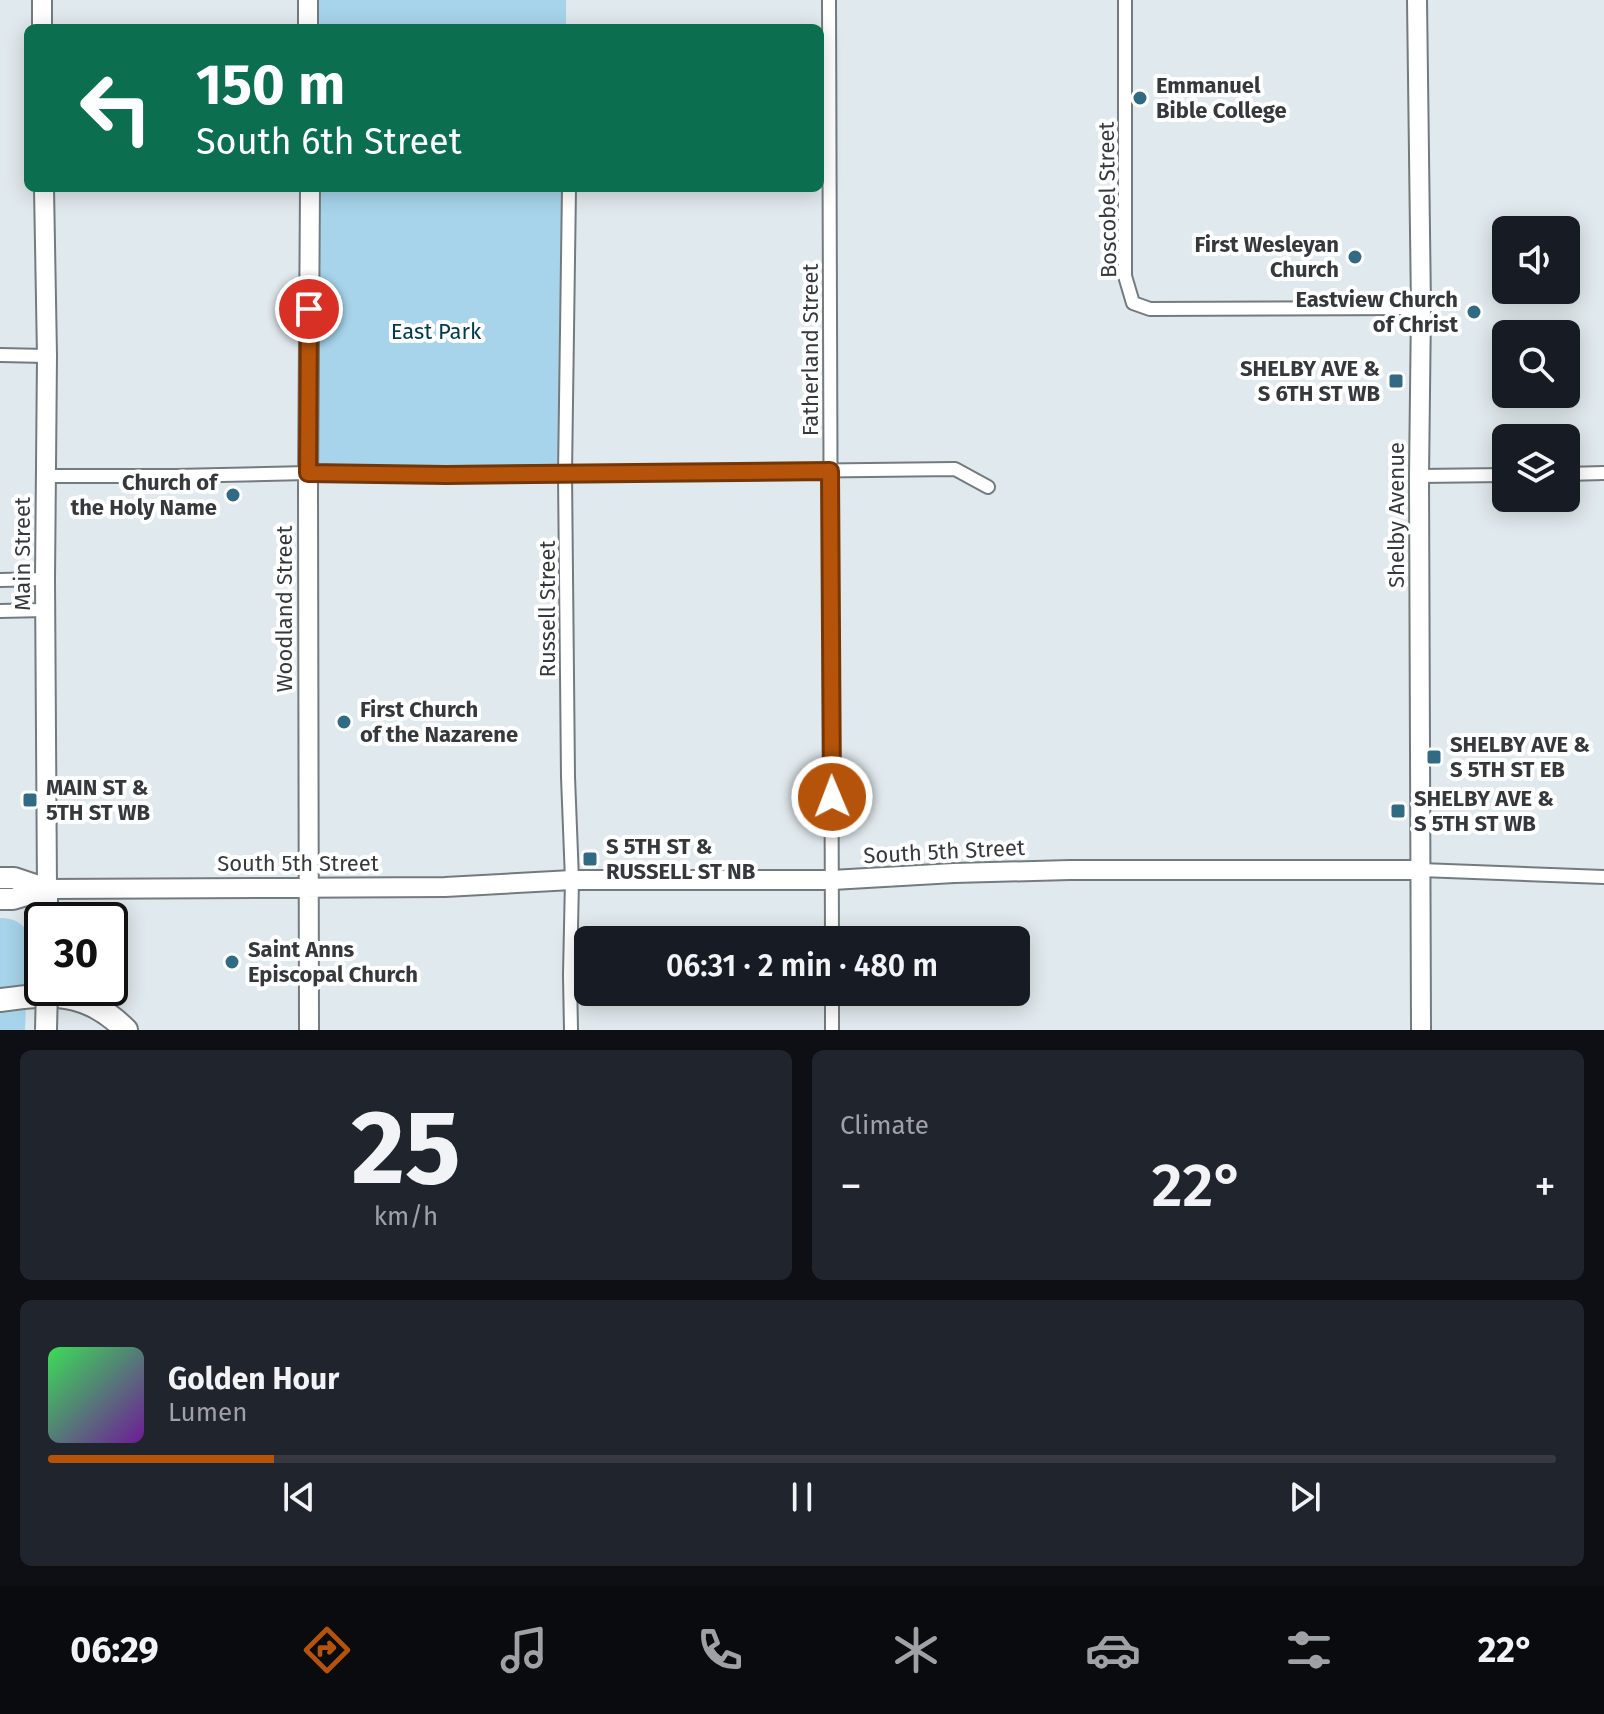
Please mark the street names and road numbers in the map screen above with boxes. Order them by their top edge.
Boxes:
street label: Boscobel Street [1093,121,1122,278]
street label: Fatherland Street [797,264,824,436]
street label: Shelby Avenue [1383,442,1410,588]
street label: Main Street [9,497,36,611]
street label: Woodland Street [271,526,298,692]
street label: Russell Street [534,541,561,677]
street label: South 5th Street [863,834,1025,869]
street label: South 5th Street [217,850,379,877]

